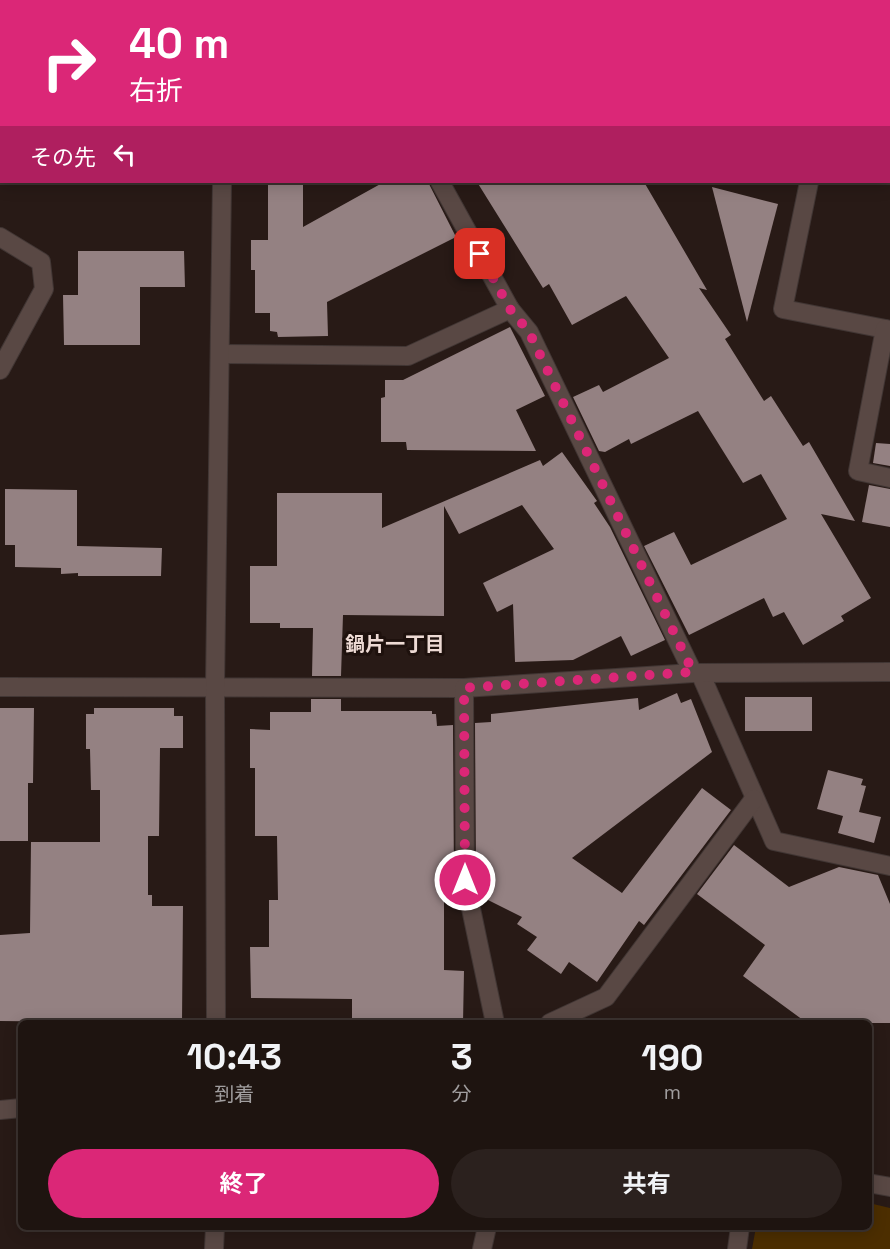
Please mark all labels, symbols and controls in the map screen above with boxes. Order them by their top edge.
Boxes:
text: 40 m [129,17,229,70]
icon: right [30,24,108,102]
text: 右折 [129,73,183,108]
icon: left [108,138,141,171]
text: その先 [30,143,96,171]
pin [454,228,505,279]
icon: arrive [463,237,496,270]
district label: 鍋片一丁目 [345,631,445,657]
position arrow [433,848,497,912]
text: 10:43 [187,1034,282,1080]
text: 3 [451,1034,473,1080]
text: 190 [641,1035,703,1081]
text: m [664,1079,681,1105]
text: 到着 [214,1081,254,1107]
text: 分 [452,1081,472,1107]
button: 終了 [48,1149,439,1218]
button: 共有 [451,1149,842,1218]

